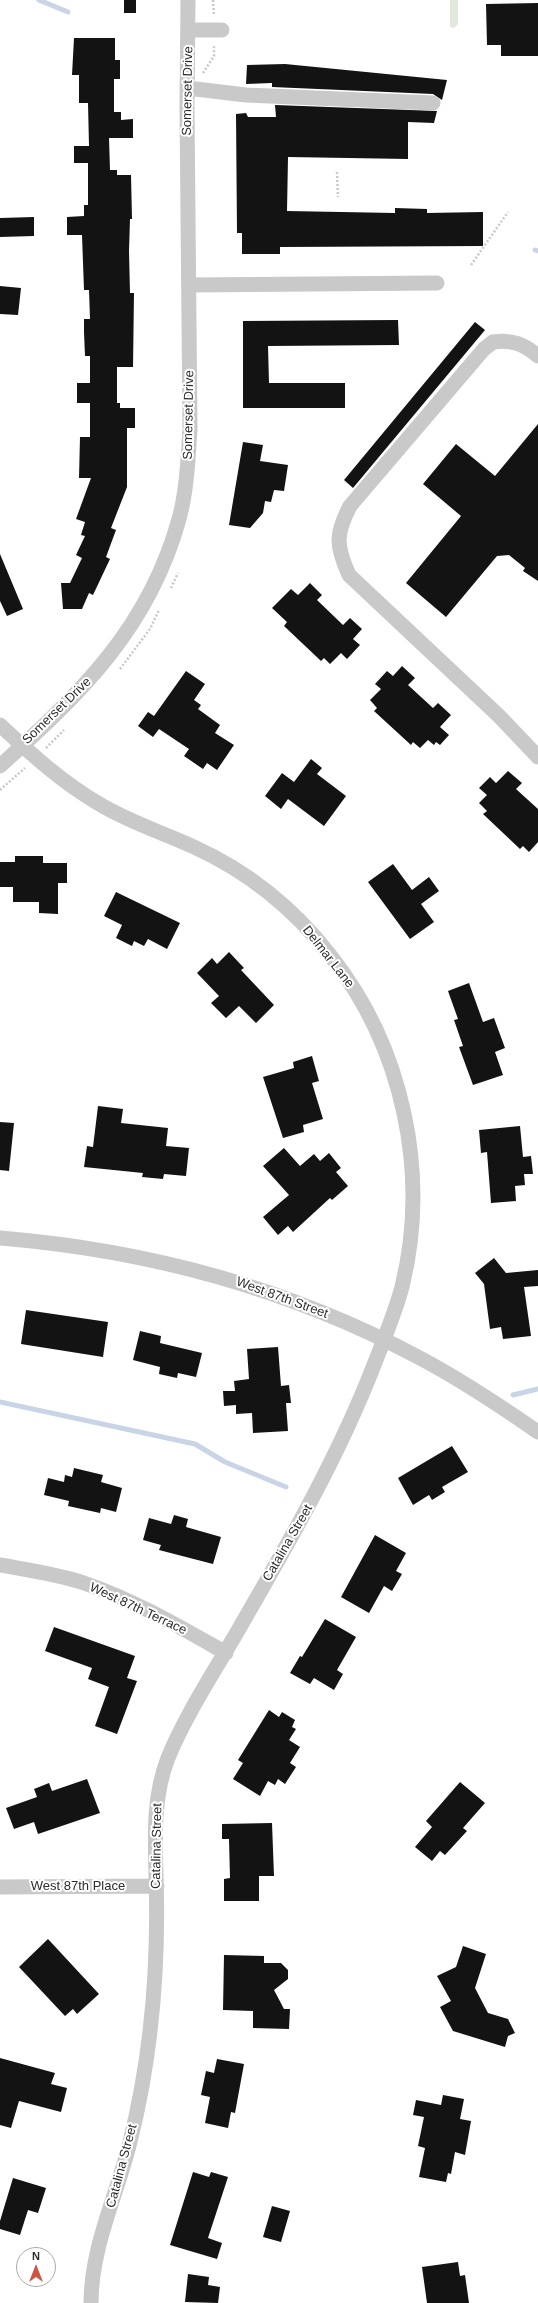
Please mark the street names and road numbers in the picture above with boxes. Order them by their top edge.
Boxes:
street label: Somerset Drive [179,46,197,136]
street label: Somerset Drive [180,370,198,460]
street label: Somerset Drive [19,674,95,748]
street label: Delmar Lane [299,923,357,991]
street label: West 87th Street [234,1274,330,1322]
street label: Catalina Street [260,1502,316,1584]
street label: West 87th Terrace [87,1580,189,1638]
street label: Catalina Street [148,1803,166,1889]
street label: West 87th Place [31,1878,125,1894]
street label: Catalina Street [103,2122,141,2210]

